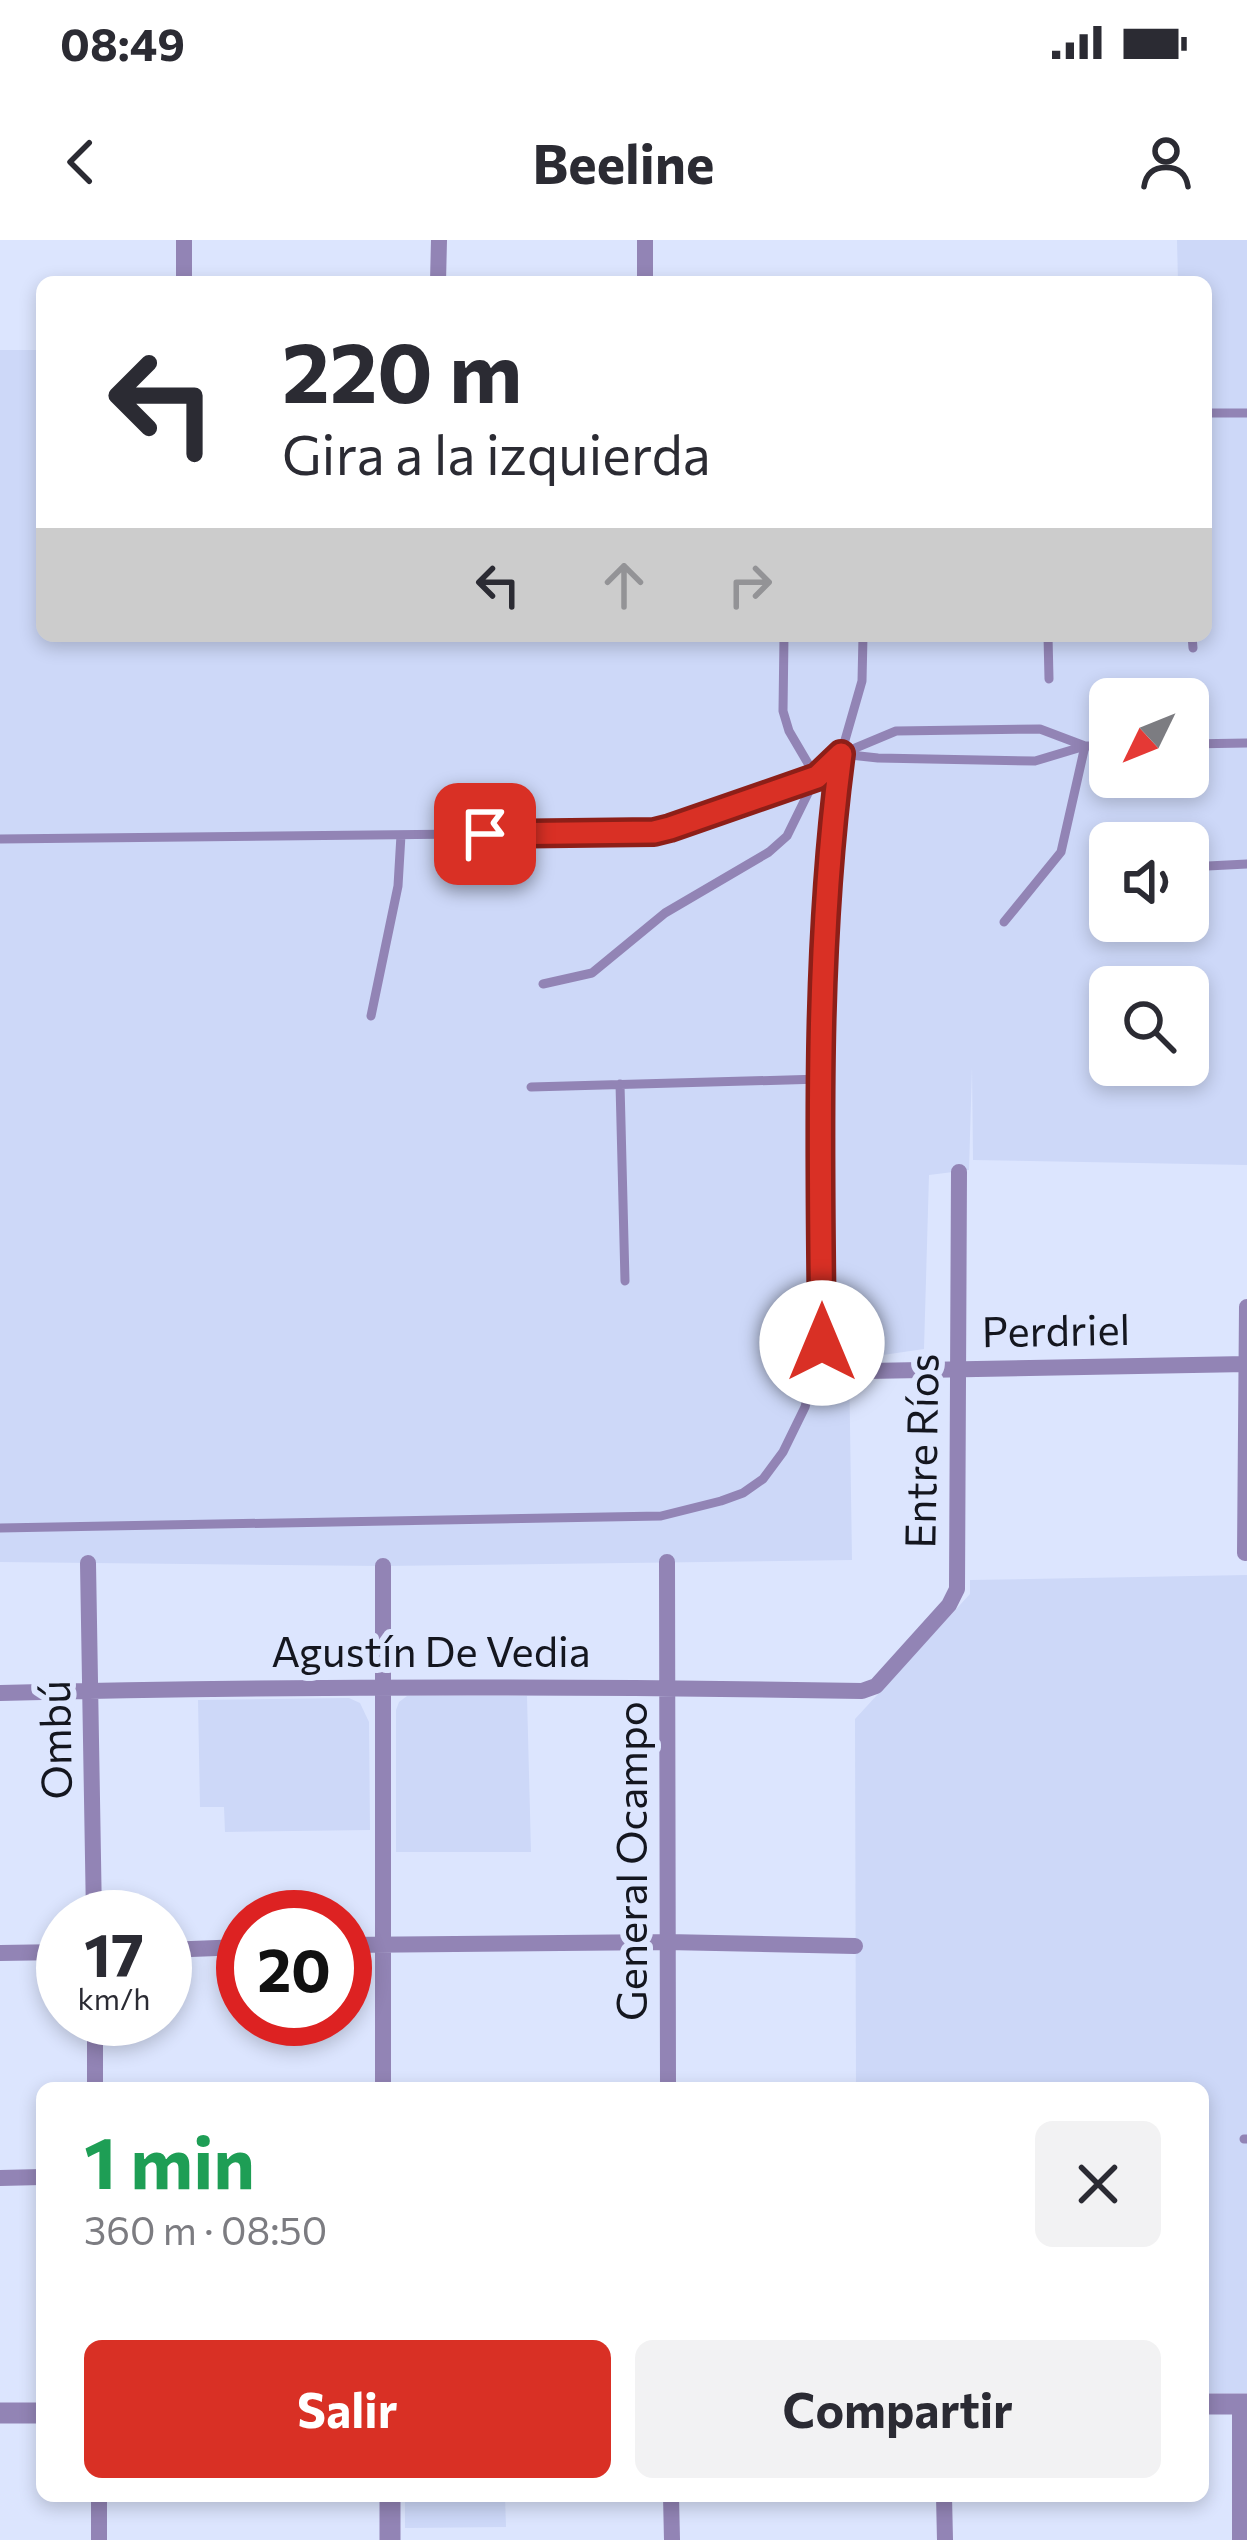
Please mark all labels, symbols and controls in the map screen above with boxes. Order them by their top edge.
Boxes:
text: 08:49 [60,15,185,70]
icon: back [48,129,114,195]
text: Beeline [532,129,715,195]
icon: person [1133,129,1199,195]
text: 220 m [282,318,522,420]
icon: left [84,324,240,480]
text: Gira a la izquierda [282,420,711,486]
icon: left [465,552,531,618]
icon: ahead [591,552,657,618]
icon: right [717,552,783,618]
north arrow [1089,678,1209,798]
map controls [1089,678,1209,1086]
pin [434,783,536,885]
icon: arrive [452,801,518,867]
button: sound [1089,822,1209,942]
button: search [1089,966,1209,1086]
position arrow [759,1280,885,1406]
street label: Perdriel [981,1302,1131,1356]
street label: Entre Ríos [892,1353,948,1549]
street label: Agustín De Vedia [271,1624,591,1676]
street label: Ombú [27,1680,81,1800]
street label: General Ocampo [604,1701,656,2021]
speed limit sign: 20 [216,1890,372,2046]
text: 17 [84,1916,144,1989]
text: km/h [78,1979,150,2016]
text: 1 min [84,2116,255,2204]
button: close [1035,2121,1161,2247]
text: 360 m · 08:50 [84,2205,327,2253]
button: Salir [84,2340,611,2478]
button: Compartir [635,2340,1161,2478]

